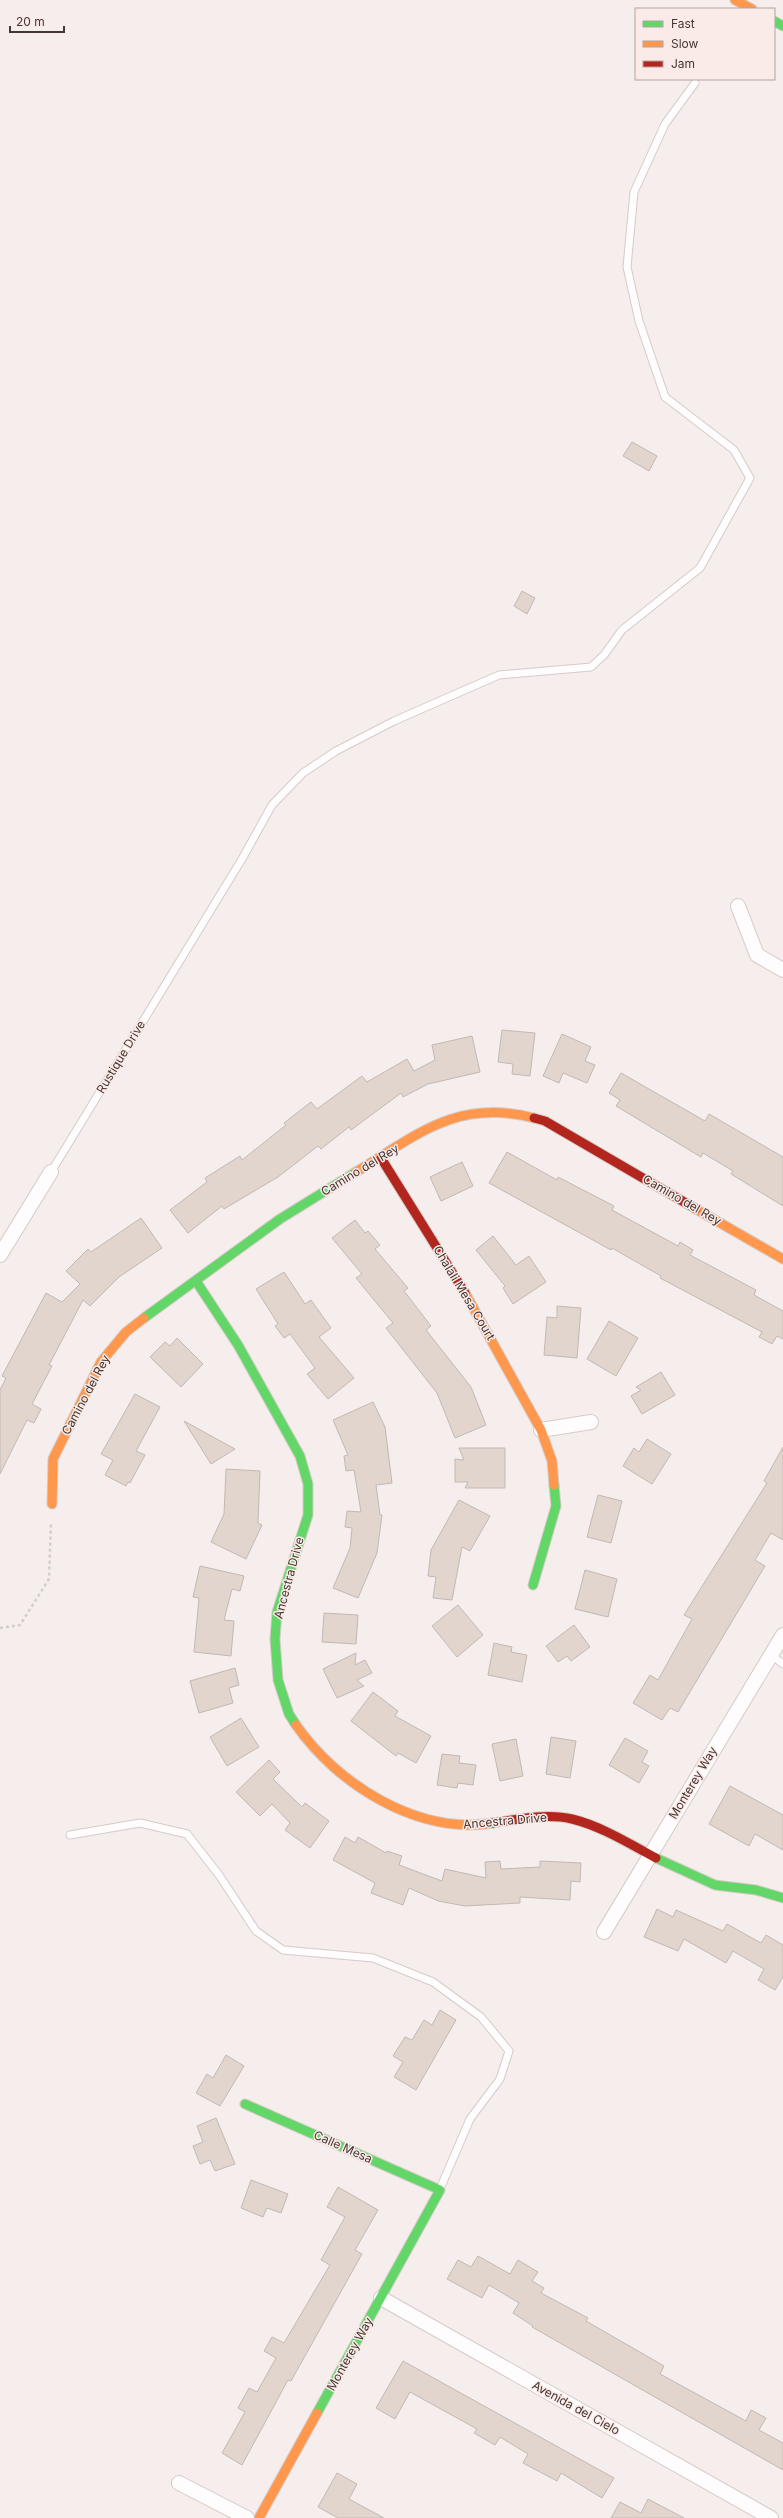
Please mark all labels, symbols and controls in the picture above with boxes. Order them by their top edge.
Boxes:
scale bar [10,8,64,34]
legend [635,8,775,80]
text: 20 m [16,14,45,29]
text: Fast [671,16,695,31]
text: Slow [671,36,699,51]
text: Jam [671,56,695,71]
street label: Rustique Drive [93,1017,148,1096]
street label: Camino del Rey [318,1140,402,1199]
street label: Camino del Rey [640,1171,724,1228]
street label: Chalali Mesa Court [430,1243,499,1343]
street label: Camino del Rey [58,1352,113,1437]
street label: Ancestra Drive [270,1535,307,1620]
street label: Monterey Way [665,1744,720,1822]
street label: Ancestra Drive [463,1809,547,1832]
street label: Calle Mesa [312,2127,375,2166]
street label: Monterey Way [323,2314,376,2393]
street label: Avenida del Cielo [530,2377,623,2438]

